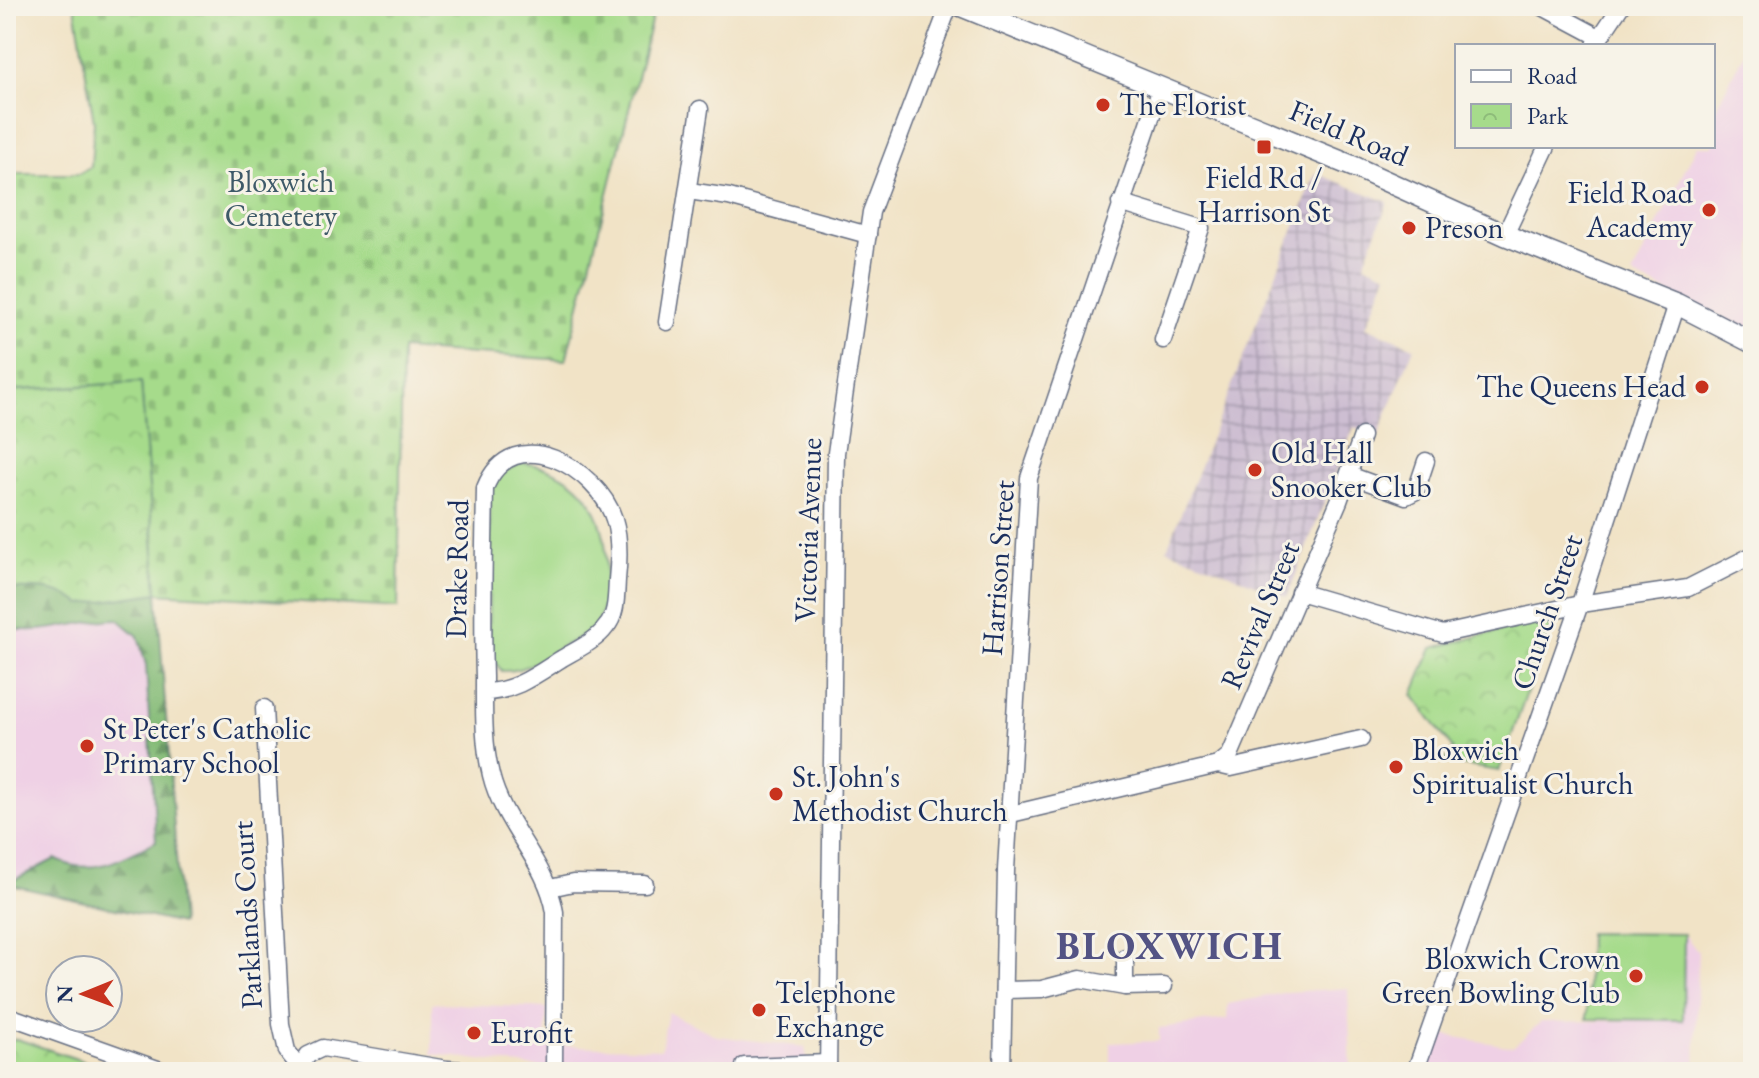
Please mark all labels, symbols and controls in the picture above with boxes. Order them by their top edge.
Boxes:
legend [1455,44,1715,148]
text: Road [1527,60,1578,91]
place label: The Florist [1119,85,1247,124]
street label: Field Road [1284,90,1415,175]
marker: The Florist [1094,96,1112,114]
text: Park [1527,100,1569,131]
marker: Field Rd / Harrison St [1255,138,1273,156]
place label: Field Rd / Harrison St [1197,158,1331,231]
park label: Bloxwich Cemetery [225,162,338,235]
place label: Field Road Academy [1567,173,1694,246]
marker: Field Road Academy [1700,201,1718,219]
place label: Preson [1425,208,1504,247]
marker: Preson [1400,219,1418,237]
place label: The Queens Head [1476,367,1687,406]
marker: The Queens Head [1693,378,1711,396]
place label: Old Hall Snooker Club [1271,433,1432,506]
street label: Victoria Avenue [785,437,830,623]
marker: Old Hall Snooker Club [1246,461,1264,479]
street label: Harrison Street [972,478,1023,657]
street label: Drake Road [436,498,477,639]
street label: Church Street [1502,528,1592,695]
street label: Revival Street [1211,534,1308,695]
place label: St Peter's Catholic Primary School [103,709,311,782]
place label: Bloxwich Spiritualist Church [1412,730,1633,803]
marker: St Peter's Catholic Primary School [78,737,96,755]
place label: St. John's Methodist Church [792,757,1008,830]
marker: Bloxwich Spiritualist Church [1387,758,1405,776]
marker: St. John's Methodist Church [767,785,785,803]
street label: Parklands Court [222,819,271,1010]
district label: BLOXWICH [1056,921,1284,970]
place label: Bloxwich Crown Green Bowling Club [1381,939,1620,1012]
north arrow [44,954,124,1034]
marker: Bloxwich Crown Green Bowling Club [1627,967,1645,985]
place label: Telephone Exchange [775,973,896,1046]
text: N [50,985,79,1003]
marker: Telephone Exchange [750,1001,768,1019]
place label: Eurofit [490,1013,573,1052]
marker: Eurofit [465,1024,483,1042]

